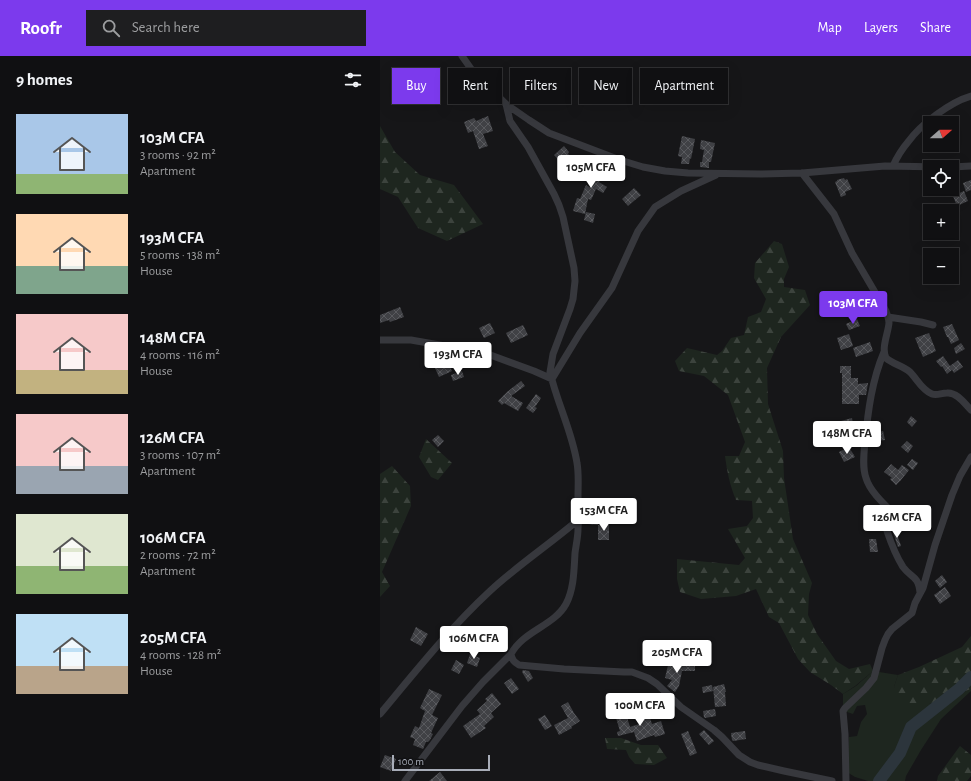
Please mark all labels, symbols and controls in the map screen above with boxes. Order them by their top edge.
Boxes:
search box [86,10,366,46]
icon: search [100,17,122,39]
text: Roofr [20,19,62,38]
text: Search here [132,20,200,35]
text: Map [817,21,842,35]
text: Layers [864,21,898,35]
text: Share [920,21,951,35]
chip: Buy [392,68,440,104]
chip: Rent [448,68,502,104]
chip: Filters [510,68,571,104]
chip: New [579,68,632,104]
chip: Apartment [640,68,728,104]
icon: filters [342,69,364,91]
text: 9 homes [16,71,72,88]
north arrow [923,116,959,152]
map controls [923,116,959,284]
text: 103M CFA [140,129,205,146]
icon: home [48,130,96,178]
text: 3 rooms · 92 m² [140,149,216,162]
pin: 105M CFA [550,155,632,189]
button: locate [923,160,959,196]
text: 105M CFA [566,161,616,174]
text: Apartment [140,165,195,178]
button: + [923,204,959,240]
text: 193M CFA [140,229,204,246]
icon: home [48,230,96,278]
button: − [923,248,959,284]
text: 5 rooms · 138 m² [140,249,220,262]
text: House [140,265,172,278]
pin: 103M CFA [812,291,894,325]
text: 103M CFA [828,297,878,310]
text: 148M CFA [140,329,205,346]
icon: home [48,330,96,378]
pin: 193M CFA [417,342,499,376]
text: 193M CFA [433,348,483,361]
text: 4 rooms · 116 m² [140,349,220,362]
text: House [140,365,172,378]
pin: 148M CFA [806,421,888,455]
text: 148M CFA [822,427,872,440]
text: 126M CFA [140,429,205,446]
icon: home [48,430,96,478]
text: 3 rooms · 107 m² [140,449,221,462]
text: Apartment [140,465,195,478]
pin: 153M CFA [563,498,645,532]
text: 153M CFA [580,504,628,517]
pin: 126M CFA [856,505,938,539]
text: 126M CFA [872,511,922,524]
text: 106M CFA [140,529,206,546]
icon: home [48,530,96,578]
text: 2 rooms · 72 m² [140,549,216,562]
text: Apartment [140,565,195,578]
pin: 106M CFA [433,626,515,660]
text: 205M CFA [140,629,207,646]
icon: home [48,630,96,678]
text: 106M CFA [449,632,499,645]
pin: 205M CFA [636,640,718,674]
text: 205M CFA [652,646,702,659]
text: 4 rooms · 128 m² [140,649,221,662]
text: House [140,665,172,678]
pin: 100M CFA [599,693,681,727]
text: 100M CFA [615,699,665,712]
scale bar [392,753,490,772]
text: 100 m [398,756,424,767]

